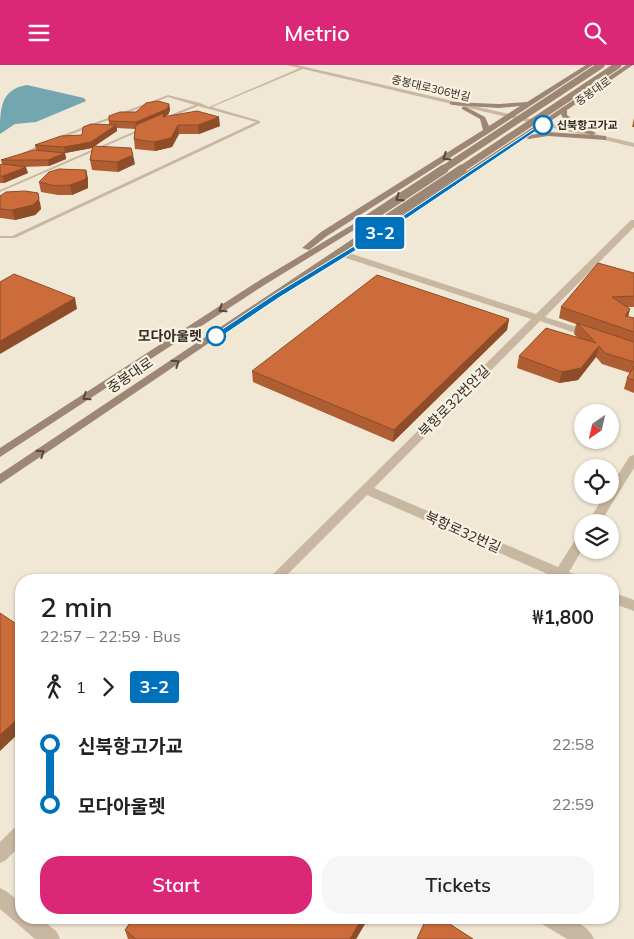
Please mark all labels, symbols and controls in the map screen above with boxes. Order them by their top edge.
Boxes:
icon: menu [25,19,53,47]
text: Metrio [284,19,350,47]
icon: search [581,19,609,47]
street label: 중봉대로306번길 [390,72,472,104]
street label: 중봉대로 [572,74,614,108]
marker: 신북항고가교 [533,115,553,135]
place label: 신북항고가교 [557,118,618,132]
one-way arrow [443,151,452,161]
one-way arrow [396,192,405,201]
line badge: 3-2 [351,217,409,249]
text: 3-2 [365,221,395,244]
one-way arrow [219,302,228,312]
marker: 모다아울렛 [206,326,226,346]
place label: 모다아울렛 [138,327,202,345]
street label: 중봉대로 [104,353,156,397]
one-way arrow [170,360,179,369]
street label: 북항로32번안길 [414,361,494,441]
one-way arrow [82,391,92,400]
north arrow [574,404,619,449]
map controls [574,404,619,559]
one-way arrow [35,450,44,459]
button: locate [574,459,619,504]
street label: 북항로32번길 [422,507,504,557]
button: layers [574,514,619,559]
text: 2 min [40,589,113,624]
text: ₩1,800 [532,605,594,629]
text: 22:57 – 22:59 · Bus [40,626,181,646]
icon: walk [40,673,68,701]
icon: forward [94,673,122,701]
text: 3-2 [140,675,169,698]
text: 1 [76,677,86,697]
text: 신북항고가교 [78,734,183,758]
text: 22:58 [552,734,594,754]
text: 모다아울렛 [78,794,165,818]
text: 22:59 [552,794,594,814]
button: Start [40,856,312,914]
button: Tickets [322,856,594,914]

